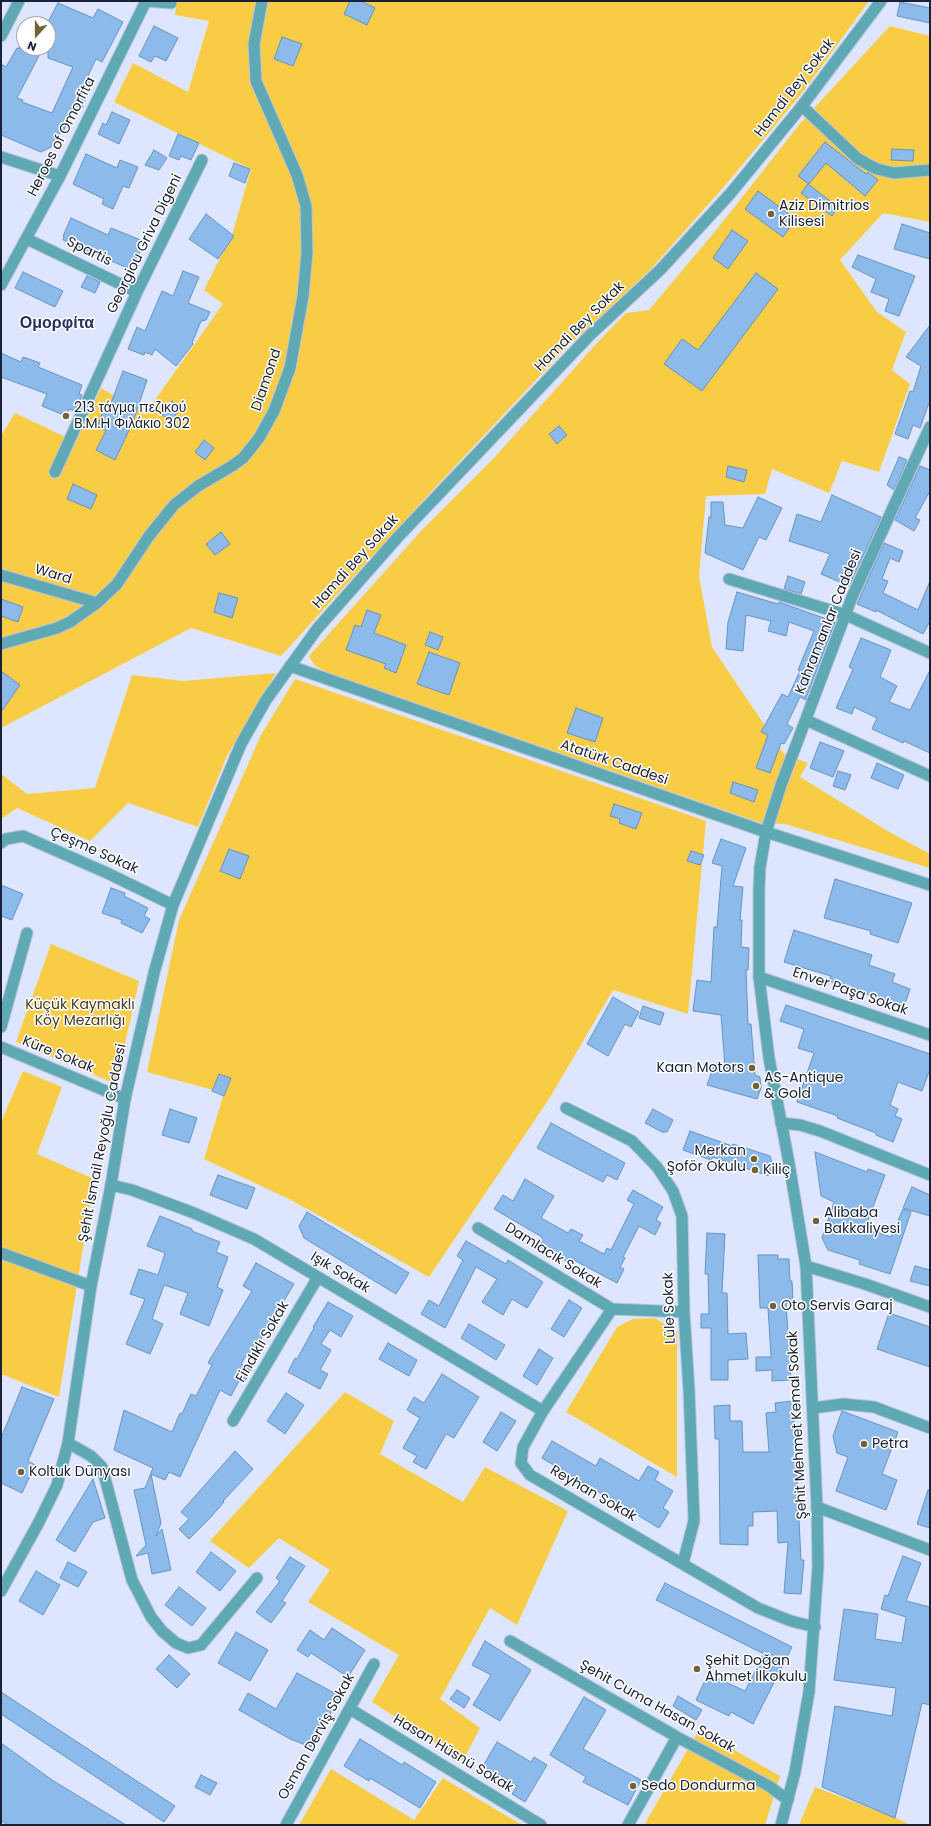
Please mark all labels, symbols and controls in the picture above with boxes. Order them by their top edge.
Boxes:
north arrow [16,16,56,56]
street label: Hamdi Bey Sokak [751,35,839,141]
text: N [25,37,39,55]
street label: Heroes of Omorfita [25,74,99,200]
street label: Georgiou Griva Digeni [104,172,186,316]
place label: Aziz Dimitrios Kilisesi [779,198,870,230]
marker: Aziz Dimitrios Kilisesi [766,209,776,219]
street label: Spartis [64,234,114,270]
street label: Hamdi Bey Sokak [532,279,628,375]
district label: Ομορφίτα [20,314,94,334]
street label: Diamond [249,347,285,413]
place label: 213 τάγμα πεζικού B.M.H Φιλάκιο 302 [74,400,190,432]
marker: 213 τάγμα πεζικού B.M.H Φιλάκιο 302 [61,411,71,421]
street label: Hamdi Bey Sokak [310,512,402,612]
street label: Kahramanlar Caddesi [792,547,866,697]
street label: Ward [32,561,74,589]
street label: Atatürk Caddesi [558,737,670,789]
street label: Çeşme Sokak [47,824,141,878]
street label: Enver Paşa Sokak [790,964,910,1020]
park label: Küçük Kaymaklı Köy Mezarlığı [25,997,135,1030]
street label: Küre Sokak [20,1033,96,1077]
street label: Şehit İsmail Reyoğlu Caddesi [76,1042,130,1244]
place label: Kaan Motors [656,1060,744,1076]
marker: Kaan Motors [747,1063,757,1073]
place label: AS-Antique & Gold [764,1070,843,1102]
marker: AS-Antique & Gold [751,1081,761,1091]
place label: Merkan Şoför Okulu [667,1143,746,1176]
marker: Merkan Şoför Okulu [749,1154,759,1164]
place label: Kiliç [763,1162,790,1178]
marker: Kiliç [750,1165,760,1175]
place label: Alibaba Bakkaliyesi [824,1205,900,1238]
marker: Alibaba Bakkaliyesi [811,1216,821,1226]
street label: Damlacık Sokak [502,1220,604,1292]
street label: Işık Sokak [307,1249,373,1297]
street label: Lüle Sokak [660,1272,680,1344]
street label: Findıklı Sokak [233,1298,293,1386]
place label: Oto Servis Garaj [781,1298,893,1314]
marker: Oto Servis Garaj [768,1301,778,1311]
street label: Şehit Mehmet Kemal Sokak [785,1330,811,1520]
place label: Petra [872,1436,909,1452]
marker: Petra [859,1439,869,1449]
street label: Reyhan Sokak [547,1462,639,1526]
place label: Koltuk Dünyası [29,1464,131,1480]
marker: Koltuk Dünyası [16,1467,26,1477]
place label: Şehit Doğan Ahmet İlkokulu [705,1653,807,1686]
street label: Şehit Cuma Hasan Sokak [576,1657,738,1757]
marker: Şehit Doğan Ahmet İlkokulu [692,1664,702,1674]
street label: Osman Derviş Sokak [275,1671,359,1803]
street label: Hasan Hüsnü Sokak [390,1711,516,1797]
place label: Sedo Dondurma [641,1778,755,1794]
marker: Sedo Dondurma [628,1781,638,1791]

